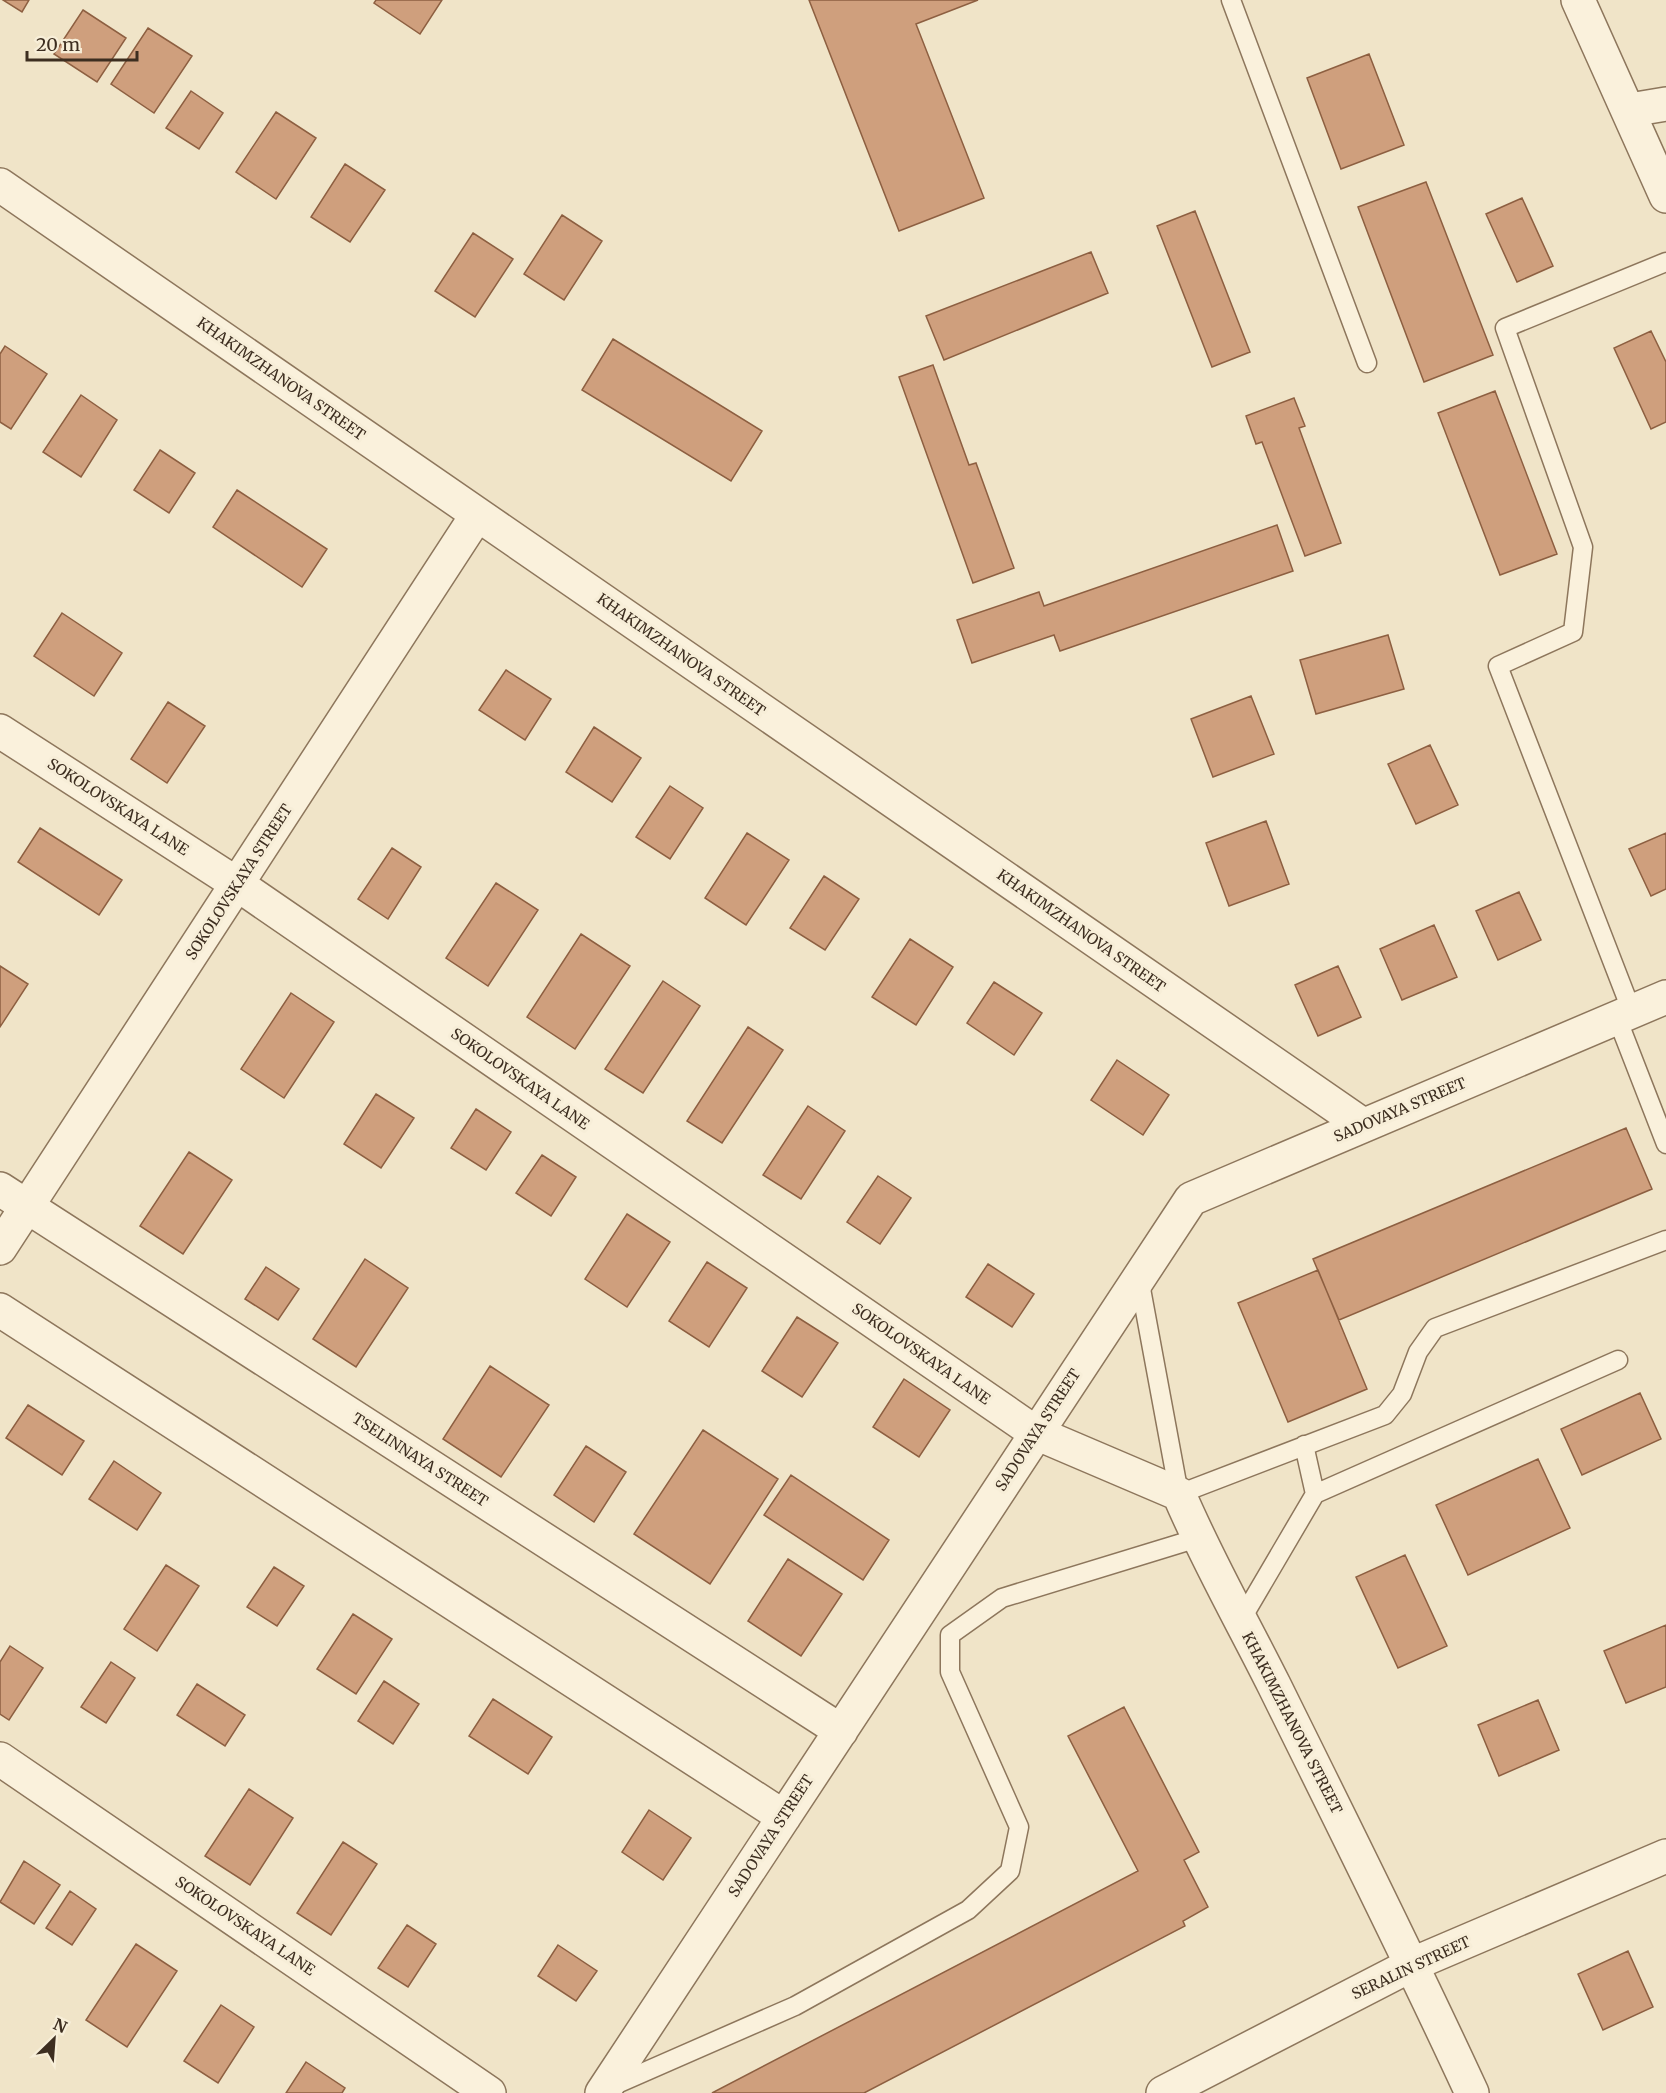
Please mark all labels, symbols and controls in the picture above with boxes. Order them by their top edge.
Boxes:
scale bar [27,24,136,62]
text: 20 m [36,33,80,56]
street label: KHAKIMZHANOVA STREET [193,313,370,444]
street label: KHAKIMZHANOVA STREET [593,589,770,720]
street label: SOKOLOVSKAYA LANE [44,754,193,860]
street label: SOKOLOVSKAYA STREET [181,800,296,963]
street label: KHAKIMZHANOVA STREET [993,865,1170,996]
street label: SOKOLOVSKAYA LANE [447,1024,593,1134]
street label: SADOVAYA STREET [1331,1073,1469,1146]
street label: SOKOLOVSKAYA LANE [848,1299,994,1409]
street label: SADOVAYA STREET [991,1365,1085,1494]
street label: TSELINNAYA STREET [349,1409,492,1511]
street label: KHAKIMZHANOVA STREET [1238,1629,1347,1817]
street label: SADOVAYA STREET [724,1771,818,1900]
street label: SOKOLOVSKAYA LANE [172,1872,319,1980]
street label: SERALIN STREET [1348,1931,1474,2003]
north arrow [24,2009,84,2069]
text: N [50,2014,71,2037]

